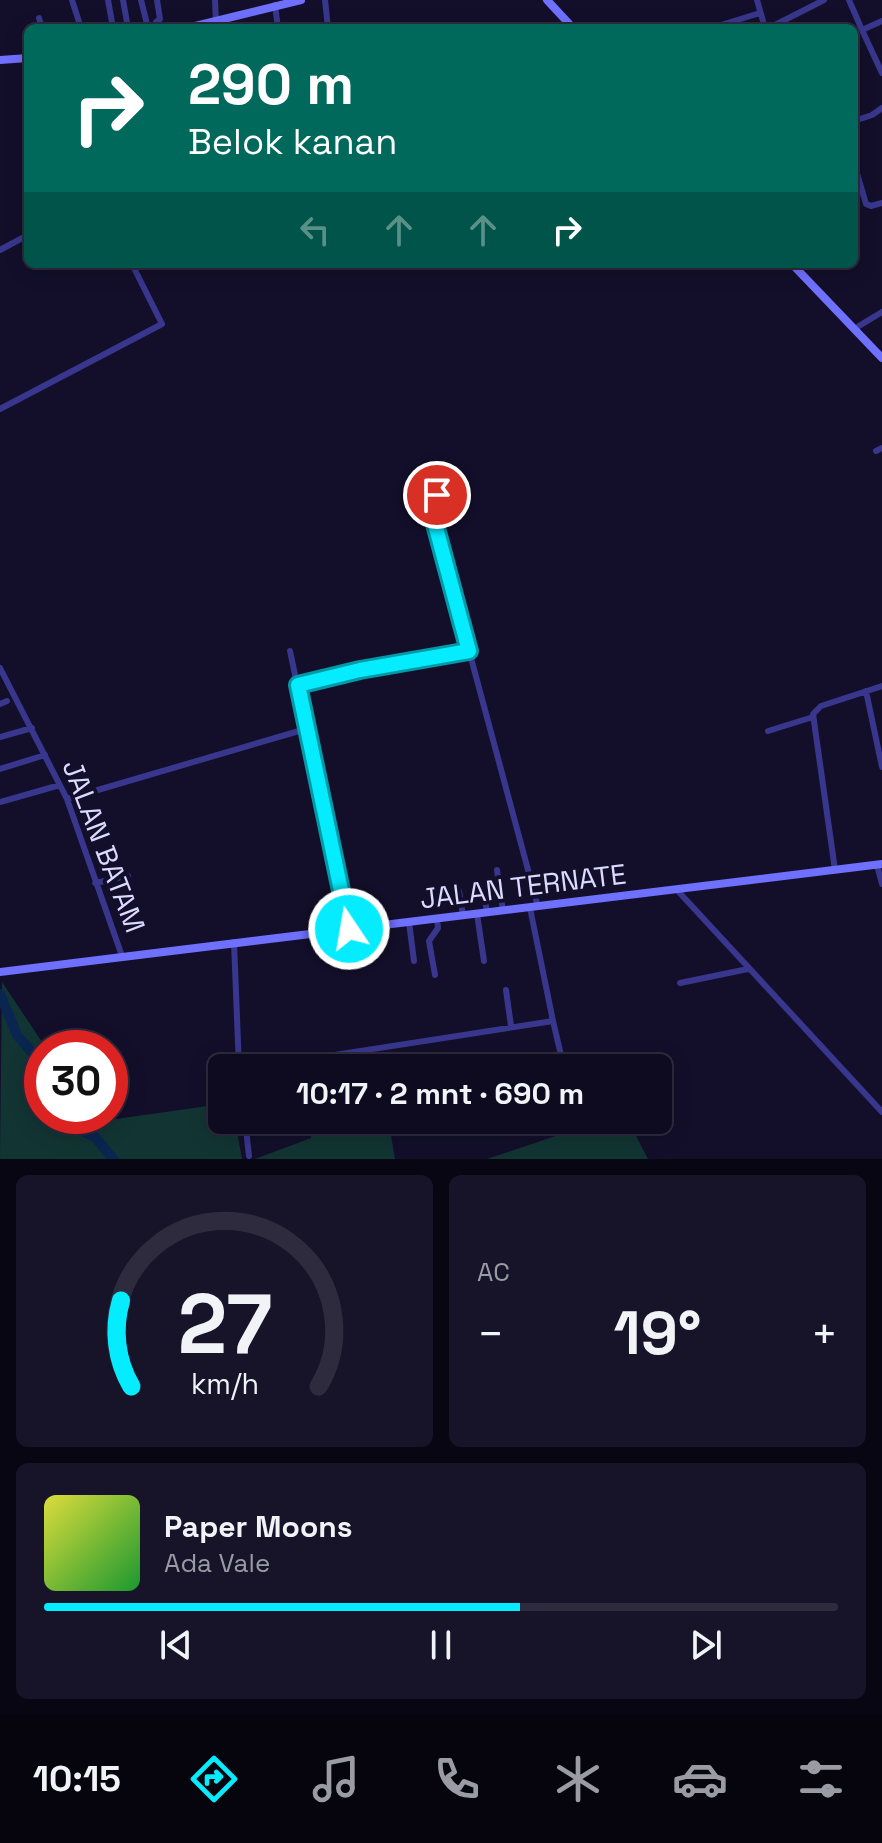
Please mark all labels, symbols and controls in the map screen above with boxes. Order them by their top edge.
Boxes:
text: 290 m [188,49,354,120]
icon: right [56,56,160,160]
text: Belok kanan [188,119,397,165]
icon: left [293,208,337,252]
icon: ahead [377,208,421,252]
icon: ahead [461,208,505,252]
icon: right [545,208,589,252]
pin [403,461,471,529]
icon: arrive [415,473,459,517]
street label: JALAN BATAM [55,754,153,938]
street label: JALAN TERNATE [418,855,628,917]
position arrow [307,887,391,971]
speed limit sign: 30 [24,1030,128,1134]
text: 10:17 · 2 mnt · 690 m [296,1074,584,1113]
text: AC [477,1255,510,1289]
text: 27 [177,1271,272,1377]
text: 19° [614,1295,701,1372]
text: − [477,1306,504,1362]
text: + [811,1306,838,1362]
text: km/h [190,1366,259,1402]
text: Paper Moons [164,1507,353,1546]
text: Ada Vale [164,1546,270,1580]
icon: previous [154,1623,198,1667]
icon: pause [419,1623,463,1667]
icon: next [684,1623,728,1667]
icon: directions [186,1751,242,1807]
icon: music [308,1751,364,1807]
icon: phone [429,1751,485,1807]
icon: climate [550,1751,606,1807]
icon: car [672,1751,728,1807]
icon: filters [793,1751,849,1807]
text: 10:15 [33,1756,121,1802]

